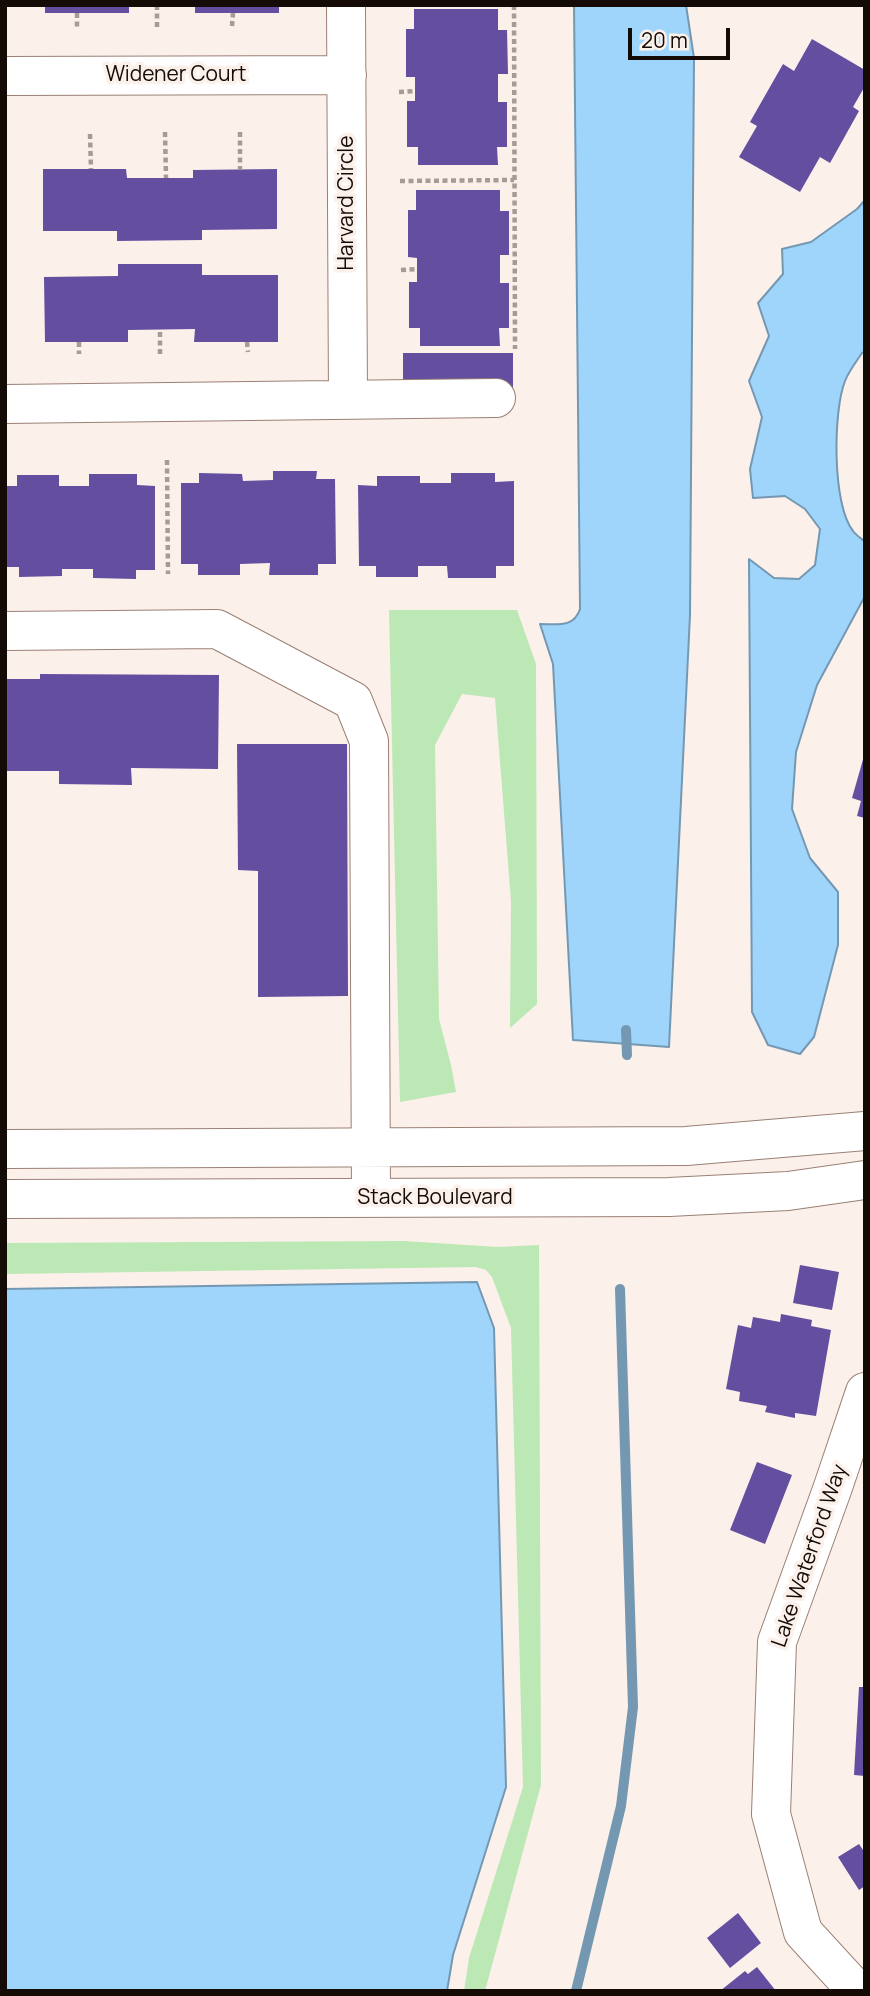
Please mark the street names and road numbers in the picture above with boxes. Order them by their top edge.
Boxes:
street label: Widener Court [106,62,246,88]
street label: Harvard Circle [334,135,360,271]
street label: Stack Boulevard [357,1185,513,1211]
street label: Lake Waterford Way [767,1461,853,1651]

